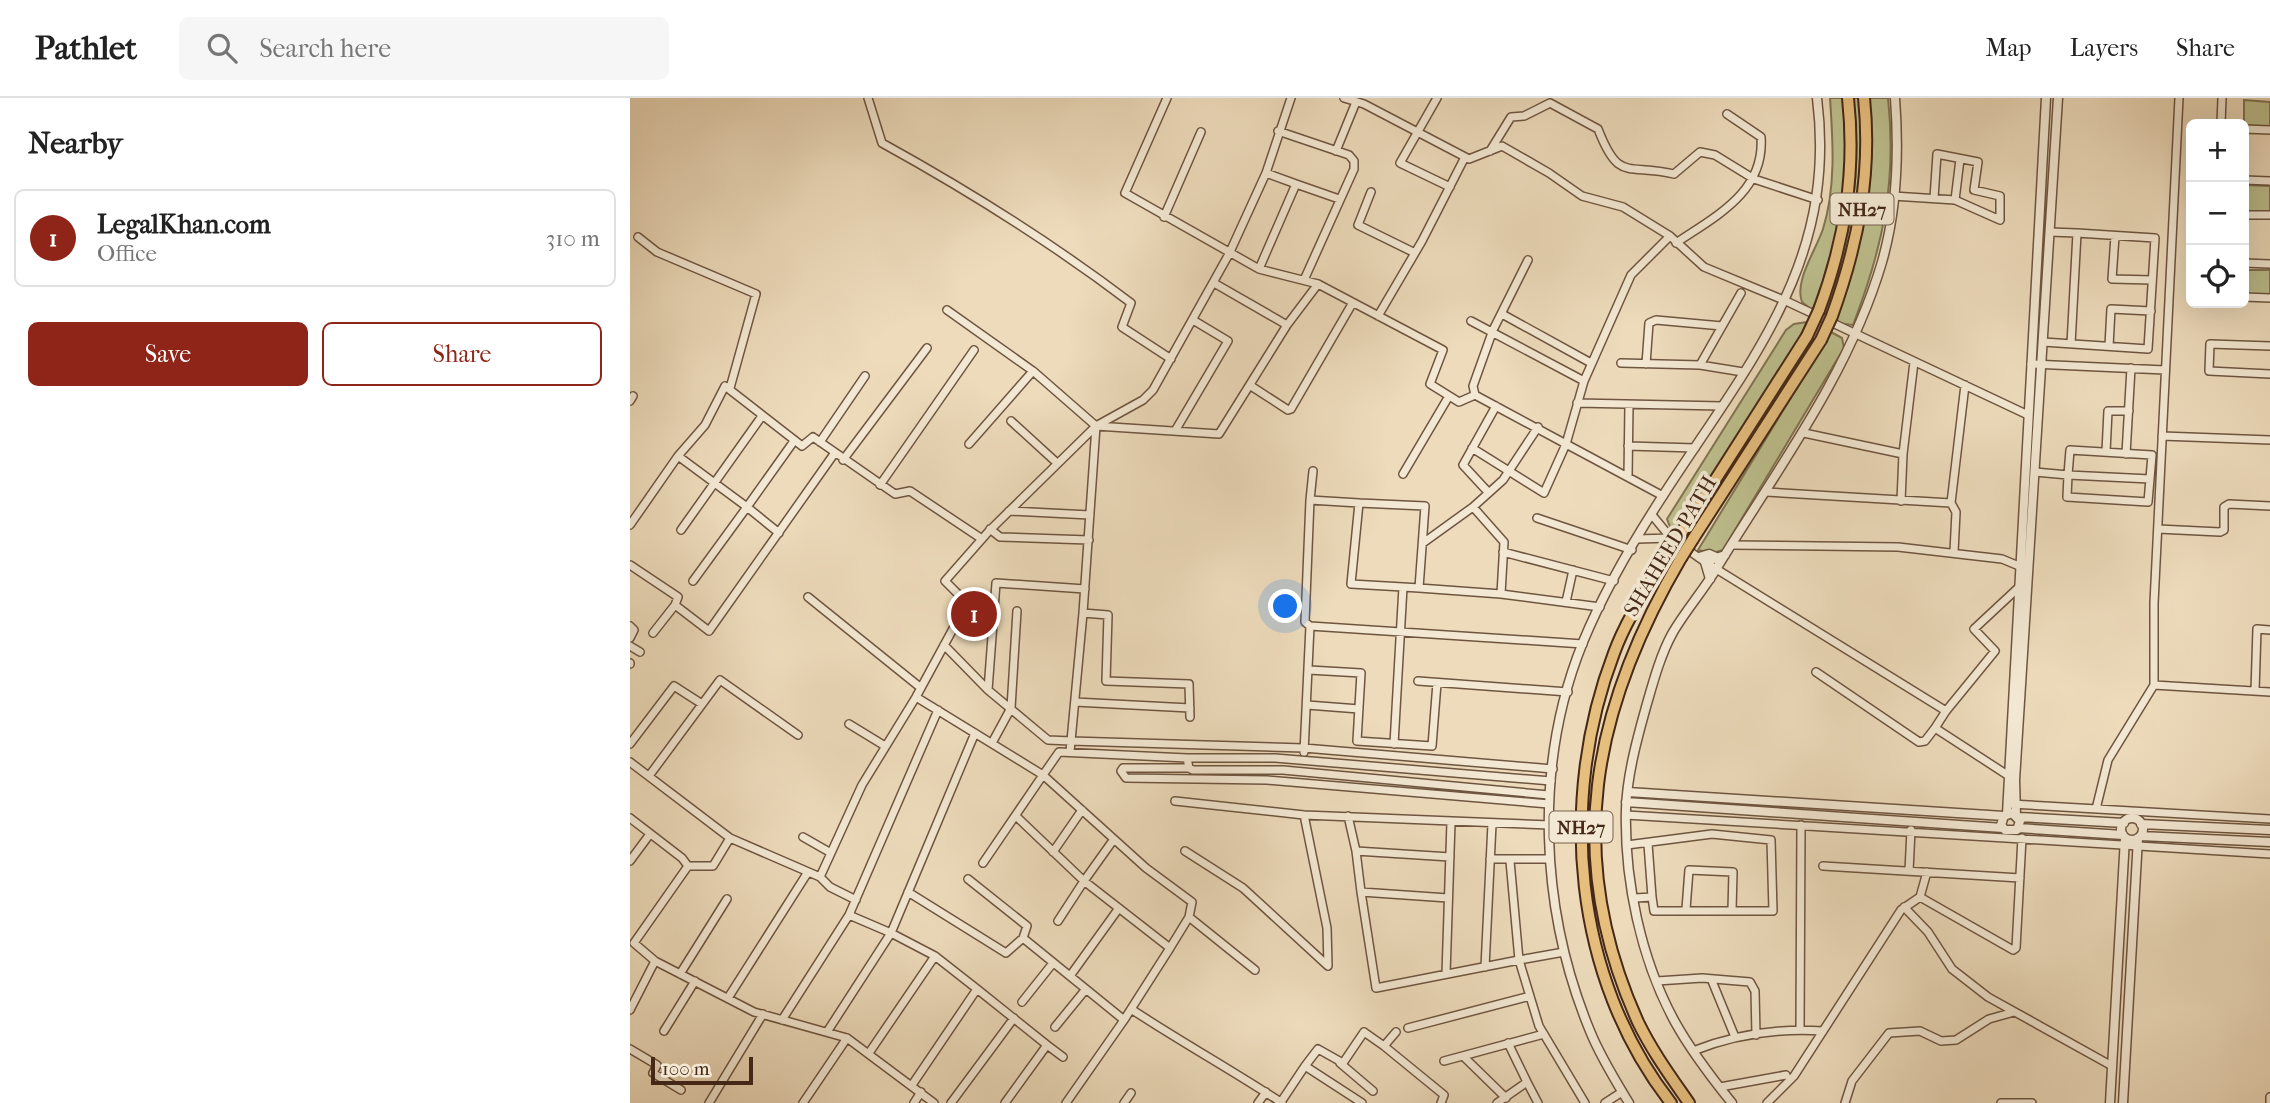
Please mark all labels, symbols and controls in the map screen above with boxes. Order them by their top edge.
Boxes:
search box [179,17,669,80]
text: Pathlet [35,29,137,68]
icon: search [203,29,241,67]
text: Search here [259,33,391,64]
text: Map [1986,34,2032,62]
text: Layers [2070,34,2138,62]
text: Share [2176,34,2235,62]
map controls [2186,119,2249,308]
button: + [2186,119,2249,182]
text: Nearby [28,126,123,161]
button: − [2186,182,2249,245]
road number: NH27 [1830,194,1894,225]
text: LegalKhan.com [97,209,271,240]
text: 1 [49,225,57,252]
text: 310 m [546,225,600,252]
text: Office [97,240,157,267]
button: locate [2186,245,2249,308]
button: Save [28,322,308,386]
button: Share [322,322,602,386]
street label: SHAHEED PATH [1619,471,1722,621]
pin: 1 [951,588,997,640]
your location [1268,589,1302,623]
road number: NH27 [1550,812,1612,842]
scale bar [651,1054,752,1086]
text: 100 m [662,1058,710,1080]

